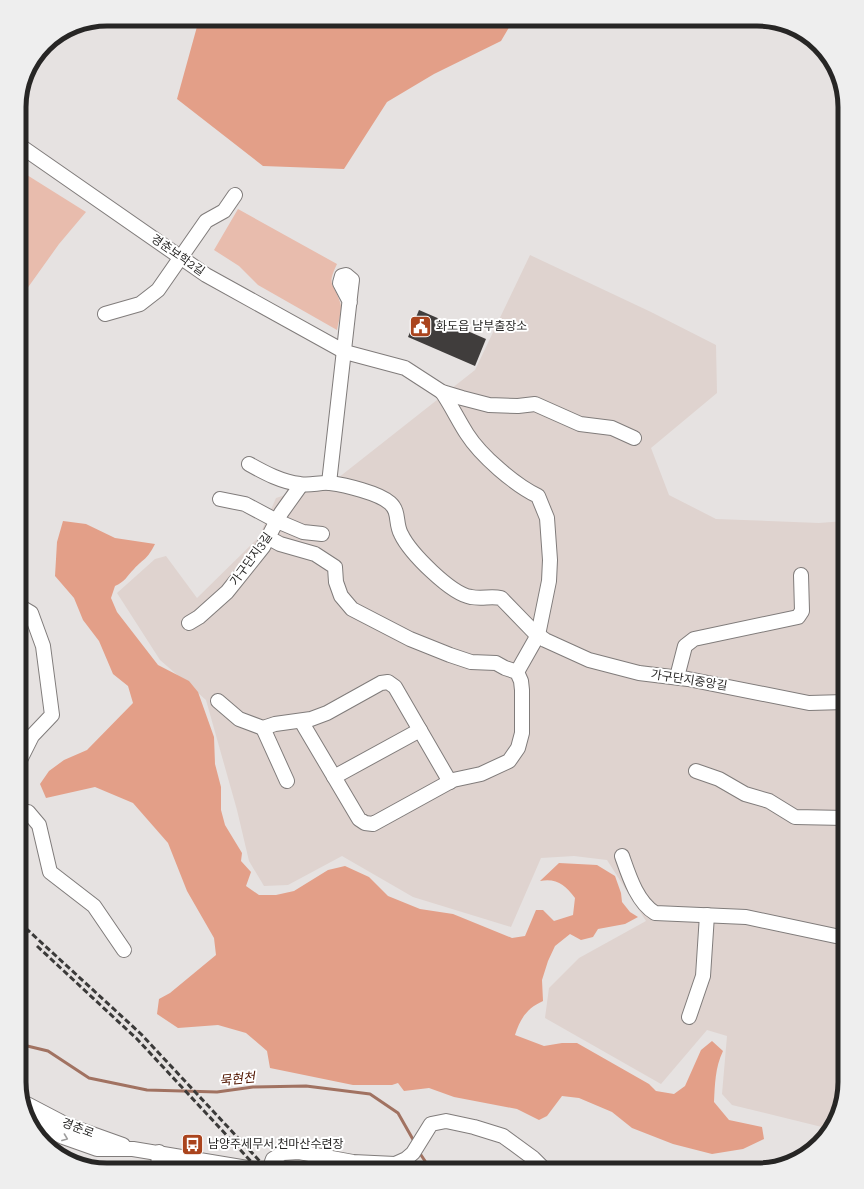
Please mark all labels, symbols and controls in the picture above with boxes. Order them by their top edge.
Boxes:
street label: 경춘보학2길 [149,232,207,278]
public building icon: 화도읍 남부출장소 [408,313,434,339]
place label: 화도읍 남부출장소 [436,319,527,333]
street label: 가구단지3길 [227,530,275,588]
street label: 가구단지중앙길 [650,667,728,693]
water label: 묵현천 [218,1070,257,1088]
street label: 경춘로 [60,1116,96,1140]
bus stop icon: 남양주세무서.천마산수련장 [179,1131,205,1157]
one-way arrow [61,1133,68,1141]
place label: 남양주세무서.천마산수련장 [208,1137,344,1151]

